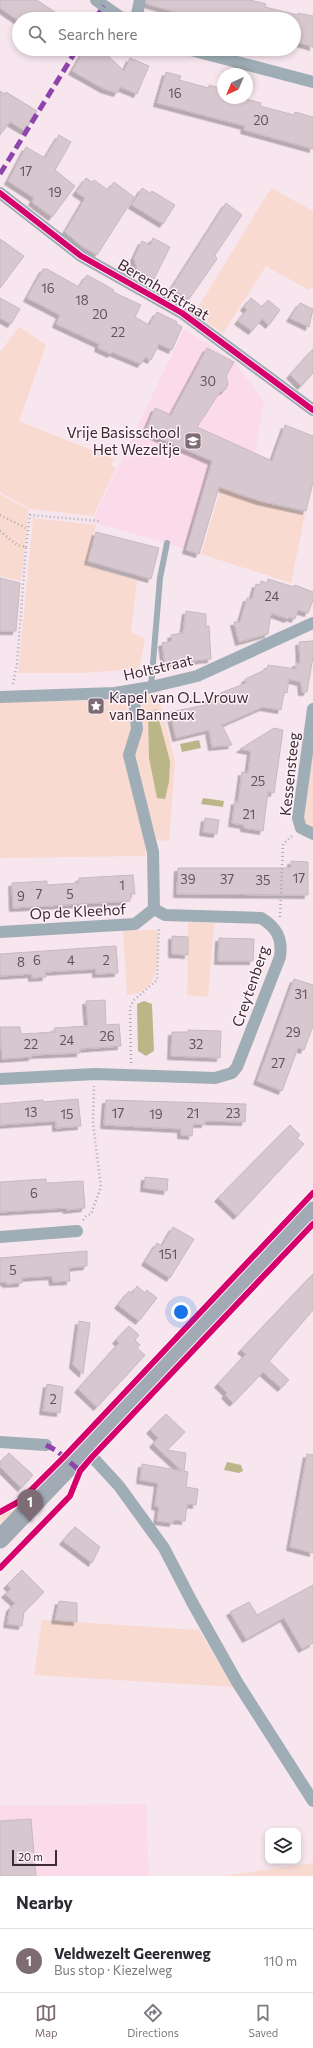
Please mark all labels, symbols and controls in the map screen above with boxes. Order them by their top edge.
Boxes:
search box [12,12,301,56]
icon: search [26,23,48,45]
text: Search here [58,25,137,43]
north arrow [217,68,253,104]
house number: 16 [168,85,182,101]
house number: 20 [253,112,269,128]
house number: 17 [20,163,32,179]
house number: 19 [48,184,62,200]
street label: Berenhofstraat [115,255,213,323]
house number: 16 [41,280,55,296]
house number: 18 [75,292,89,308]
house number: 20 [92,306,108,322]
house number: 22 [111,324,125,340]
house number: 30 [200,373,216,389]
place label: Vrije Basisschool Het Wezeltje [66,423,180,458]
school or university icon: Vrije Basisschool Het Wezeltje [183,431,203,451]
house number: 24 [265,588,280,604]
street label: Holtstraat [121,650,195,684]
place label: Kapel van O.L.Vrouw van Banneux [109,688,248,723]
place icon: Kapel van O.L.Vrouw van Banneux [86,696,106,716]
street label: Kessensteeg [276,731,302,817]
house number: 25 [251,773,265,789]
house number: 21 [243,806,255,822]
house number: 17 [293,870,305,886]
house number: 39 [180,871,196,887]
house number: 37 [220,871,234,887]
house number: 35 [256,872,270,888]
house number: 1 [119,877,125,893]
house number: 7 [36,886,43,902]
house number: 5 [66,886,74,902]
house number: 9 [17,888,25,904]
street label: Op de Kleehof [29,899,127,923]
street label: Creytenberg [228,943,272,1029]
house number: 6 [33,952,41,968]
house number: 4 [67,952,75,968]
house number: 2 [102,952,110,968]
house number: 8 [17,954,25,970]
house number: 31 [295,986,307,1002]
house number: 29 [285,1024,301,1040]
house number: 26 [99,1028,115,1044]
house number: 24 [60,1032,75,1048]
house number: 22 [24,1036,38,1052]
house number: 32 [189,1036,203,1052]
house number: 27 [271,1055,285,1071]
house number: 13 [25,1104,37,1120]
house number: 17 [112,1105,124,1121]
house number: 21 [187,1105,199,1121]
house number: 23 [226,1105,240,1121]
house number: 15 [60,1106,74,1122]
house number: 19 [149,1106,163,1122]
house number: 6 [30,1185,38,1201]
house number: 151 [159,1246,177,1262]
house number: 5 [9,1262,17,1278]
your location [171,1302,191,1322]
house number: 2 [49,1391,57,1407]
pin: 1 [17,1489,43,1522]
map controls [265,1828,301,1864]
button: layers [265,1828,301,1864]
scale bar [12,1848,57,1867]
text: 20 m [18,1850,43,1863]
text: Nearby [16,1892,73,1913]
text: Veldwezelt Geerenweg [54,1944,211,1962]
text: 1 [26,1953,32,1969]
text: 110 m [264,1953,297,1969]
text: Bus stop · Kiezelweg [54,1962,172,1978]
tab: Map [35,2002,58,2039]
tab: Directions [127,2002,179,2039]
tab: Saved [248,2002,278,2039]

